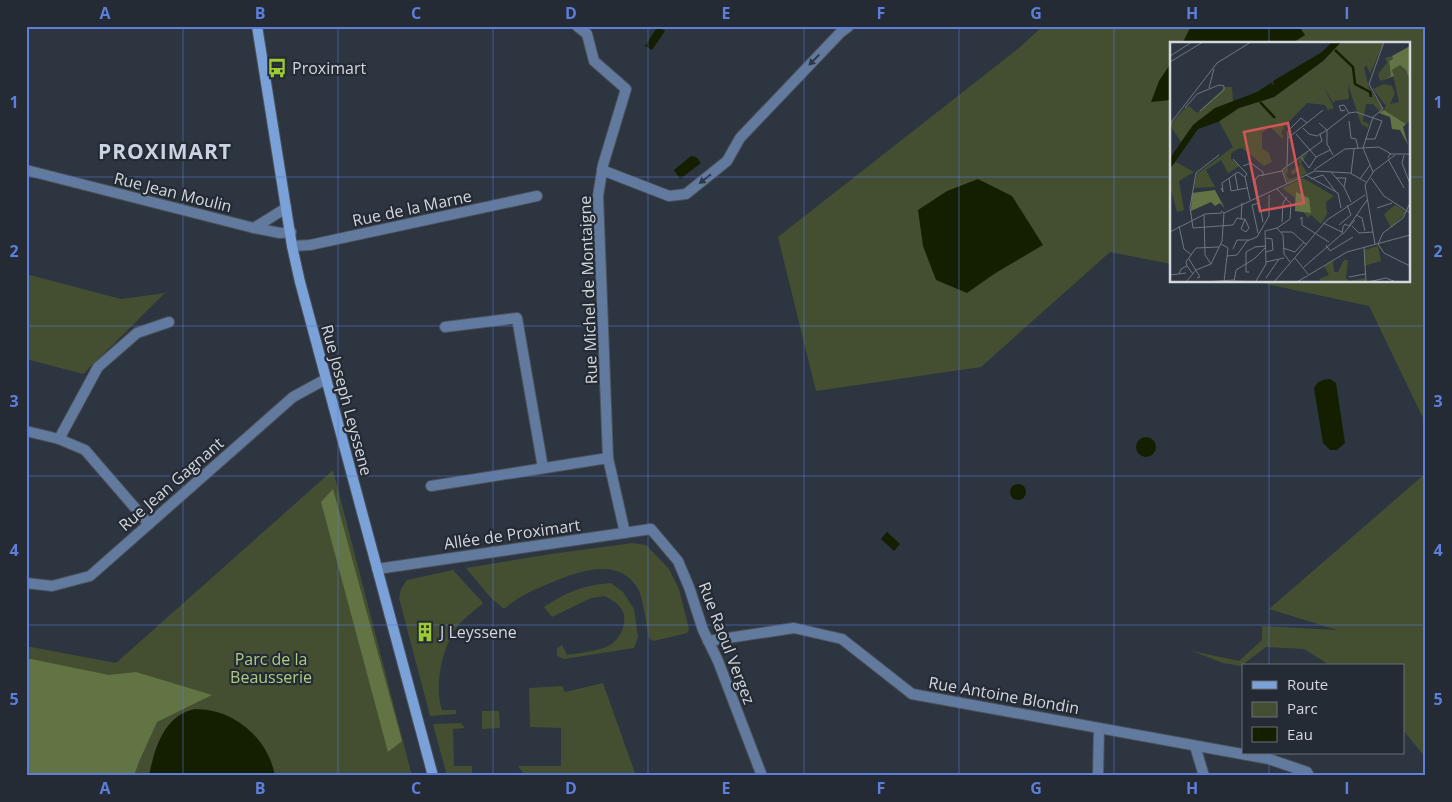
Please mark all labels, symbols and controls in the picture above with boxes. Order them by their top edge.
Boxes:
text: A [99,2,111,24]
text: B [255,2,265,24]
text: C [411,2,421,24]
text: D [565,2,577,24]
text: E [722,2,731,24]
text: F [877,2,885,24]
text: G [1030,2,1042,24]
text: H [1186,2,1198,24]
text: I [1344,2,1350,24]
inset map [1170,42,1410,282]
one-way arrow [808,54,820,66]
bus stop icon: Proximart [266,57,288,79]
place label: Proximart [292,57,366,79]
text: 1 [9,91,19,113]
text: 1 [1433,91,1443,113]
district label: PROXIMART [98,137,232,165]
street label: Rue Jean Moulin [112,167,234,217]
one-way arrow [699,173,712,184]
street label: Rue de la Marne [350,185,474,231]
street label: Rue Michel de Montaigne [574,195,602,385]
text: 2 [9,240,19,262]
text: 2 [1433,240,1443,262]
street label: Rue Joseph Leyssene [316,322,378,478]
text: 3 [9,390,19,412]
text: 3 [1433,390,1443,412]
street label: Rue Jean Gagnant [114,432,228,536]
street label: Allée de Proximart [442,514,582,554]
text: 4 [9,539,19,561]
text: 4 [1433,539,1443,561]
street label: Rue Raoul Vergez [694,579,760,707]
building icon: J Leyssene [414,621,436,643]
place label: J Leyssene [438,621,517,643]
park label: Parc de la Beausserie [230,648,312,688]
legend [1242,664,1404,754]
street label: Rue Antoine Blondin [927,671,1081,719]
text: Route [1287,674,1328,694]
text: 5 [9,688,19,710]
text: 5 [1433,688,1443,710]
text: Parc [1287,698,1318,718]
text: Eau [1287,724,1313,744]
text: A [99,777,111,799]
text: B [255,777,265,799]
text: C [411,777,421,799]
text: D [565,777,577,799]
text: E [722,777,731,799]
text: F [877,777,885,799]
text: G [1030,777,1042,799]
text: H [1186,777,1198,799]
text: I [1344,777,1350,799]

